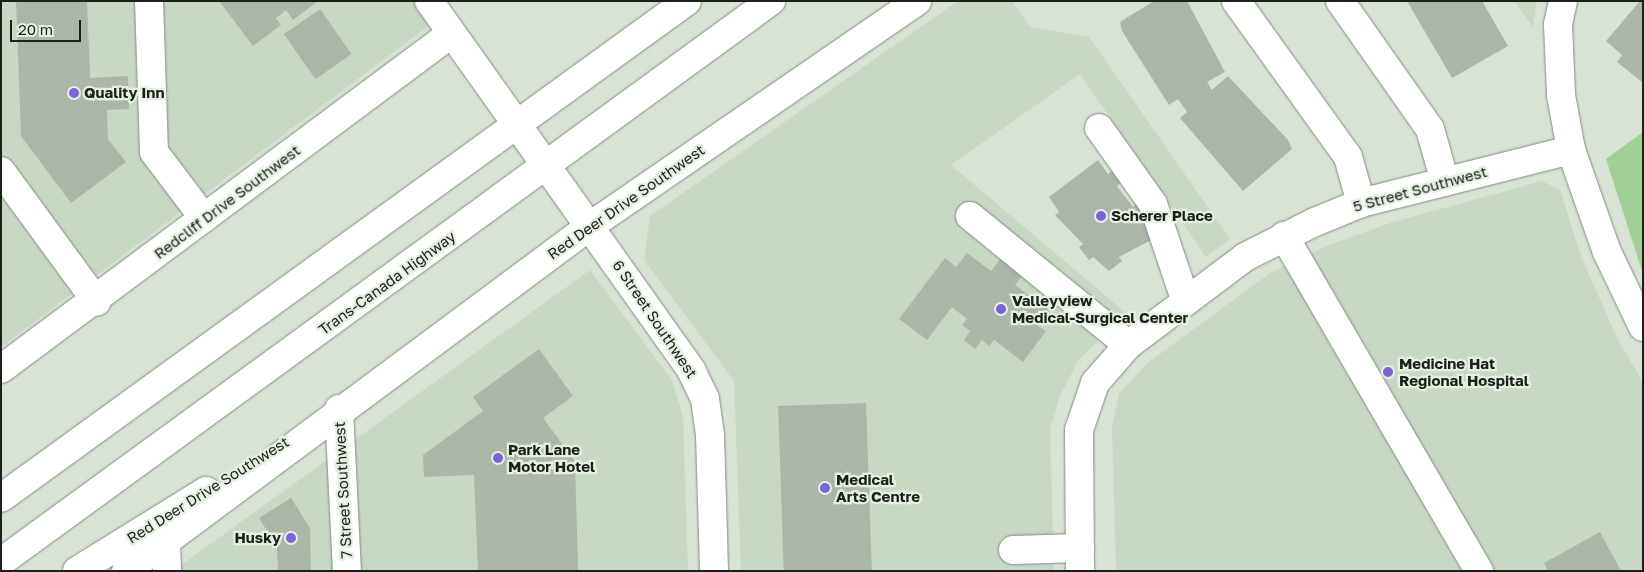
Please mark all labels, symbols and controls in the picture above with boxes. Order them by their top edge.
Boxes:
scale bar [12,10,84,42]
text: 20 m [18,20,53,38]
place label: Quality Inn [84,84,164,102]
marker: Quality Inn [68,87,80,99]
street label: Redcliff Drive Southwest [150,141,304,263]
street label: Red Deer Drive Southwest [544,141,708,263]
street label: 5 Street Southwest [1351,162,1489,216]
place label: Scherer Place [1111,207,1213,225]
marker: Scherer Place [1095,210,1107,222]
street label: Trans-Canada Highway [315,227,459,339]
street label: 6 Street Southwest [609,257,701,381]
place label: Valleyview Medical-Surgical Center [1012,291,1188,326]
marker: Valleyview Medical-Surgical Center [994,302,1008,316]
place label: Medicine Hat Regional Hospital [1399,354,1529,389]
marker: Medicine Hat Regional Hospital [1381,365,1395,379]
street label: 7 Street Southwest [330,421,356,559]
street label: Red Deer Drive Southwest [124,433,292,547]
place label: Park Lane Motor Hotel [508,440,595,475]
marker: Park Lane Motor Hotel [492,452,504,464]
place label: Medical Arts Centre [836,470,920,505]
marker: Medical Arts Centre [818,481,832,495]
place label: Husky [234,529,281,547]
marker: Husky [285,532,297,544]

